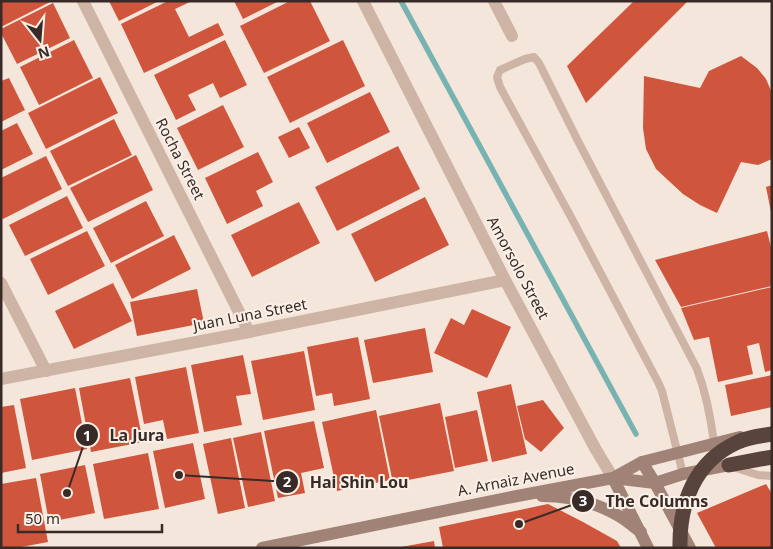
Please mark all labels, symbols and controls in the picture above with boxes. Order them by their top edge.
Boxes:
north arrow [15,15,65,65]
text: N [36,42,52,64]
street label: Rocha Street [152,114,210,203]
street label: Amorsolo Street [483,213,555,323]
street label: Juan Luna Street [189,293,309,335]
callout: La Jura [74,420,174,451]
text: La Jura [110,424,164,446]
text: 1 [83,425,91,445]
street label: A. Arnaiz Avenue [456,458,576,500]
callout: Hai Shin Lou [274,467,418,498]
text: 2 [283,471,292,491]
text: Hai Shin Lou [310,471,408,493]
callout: The Columns [571,486,718,517]
text: 3 [579,490,587,510]
text: The Columns [606,490,708,512]
scale bar [18,502,161,534]
text: 50 m [25,508,60,528]

